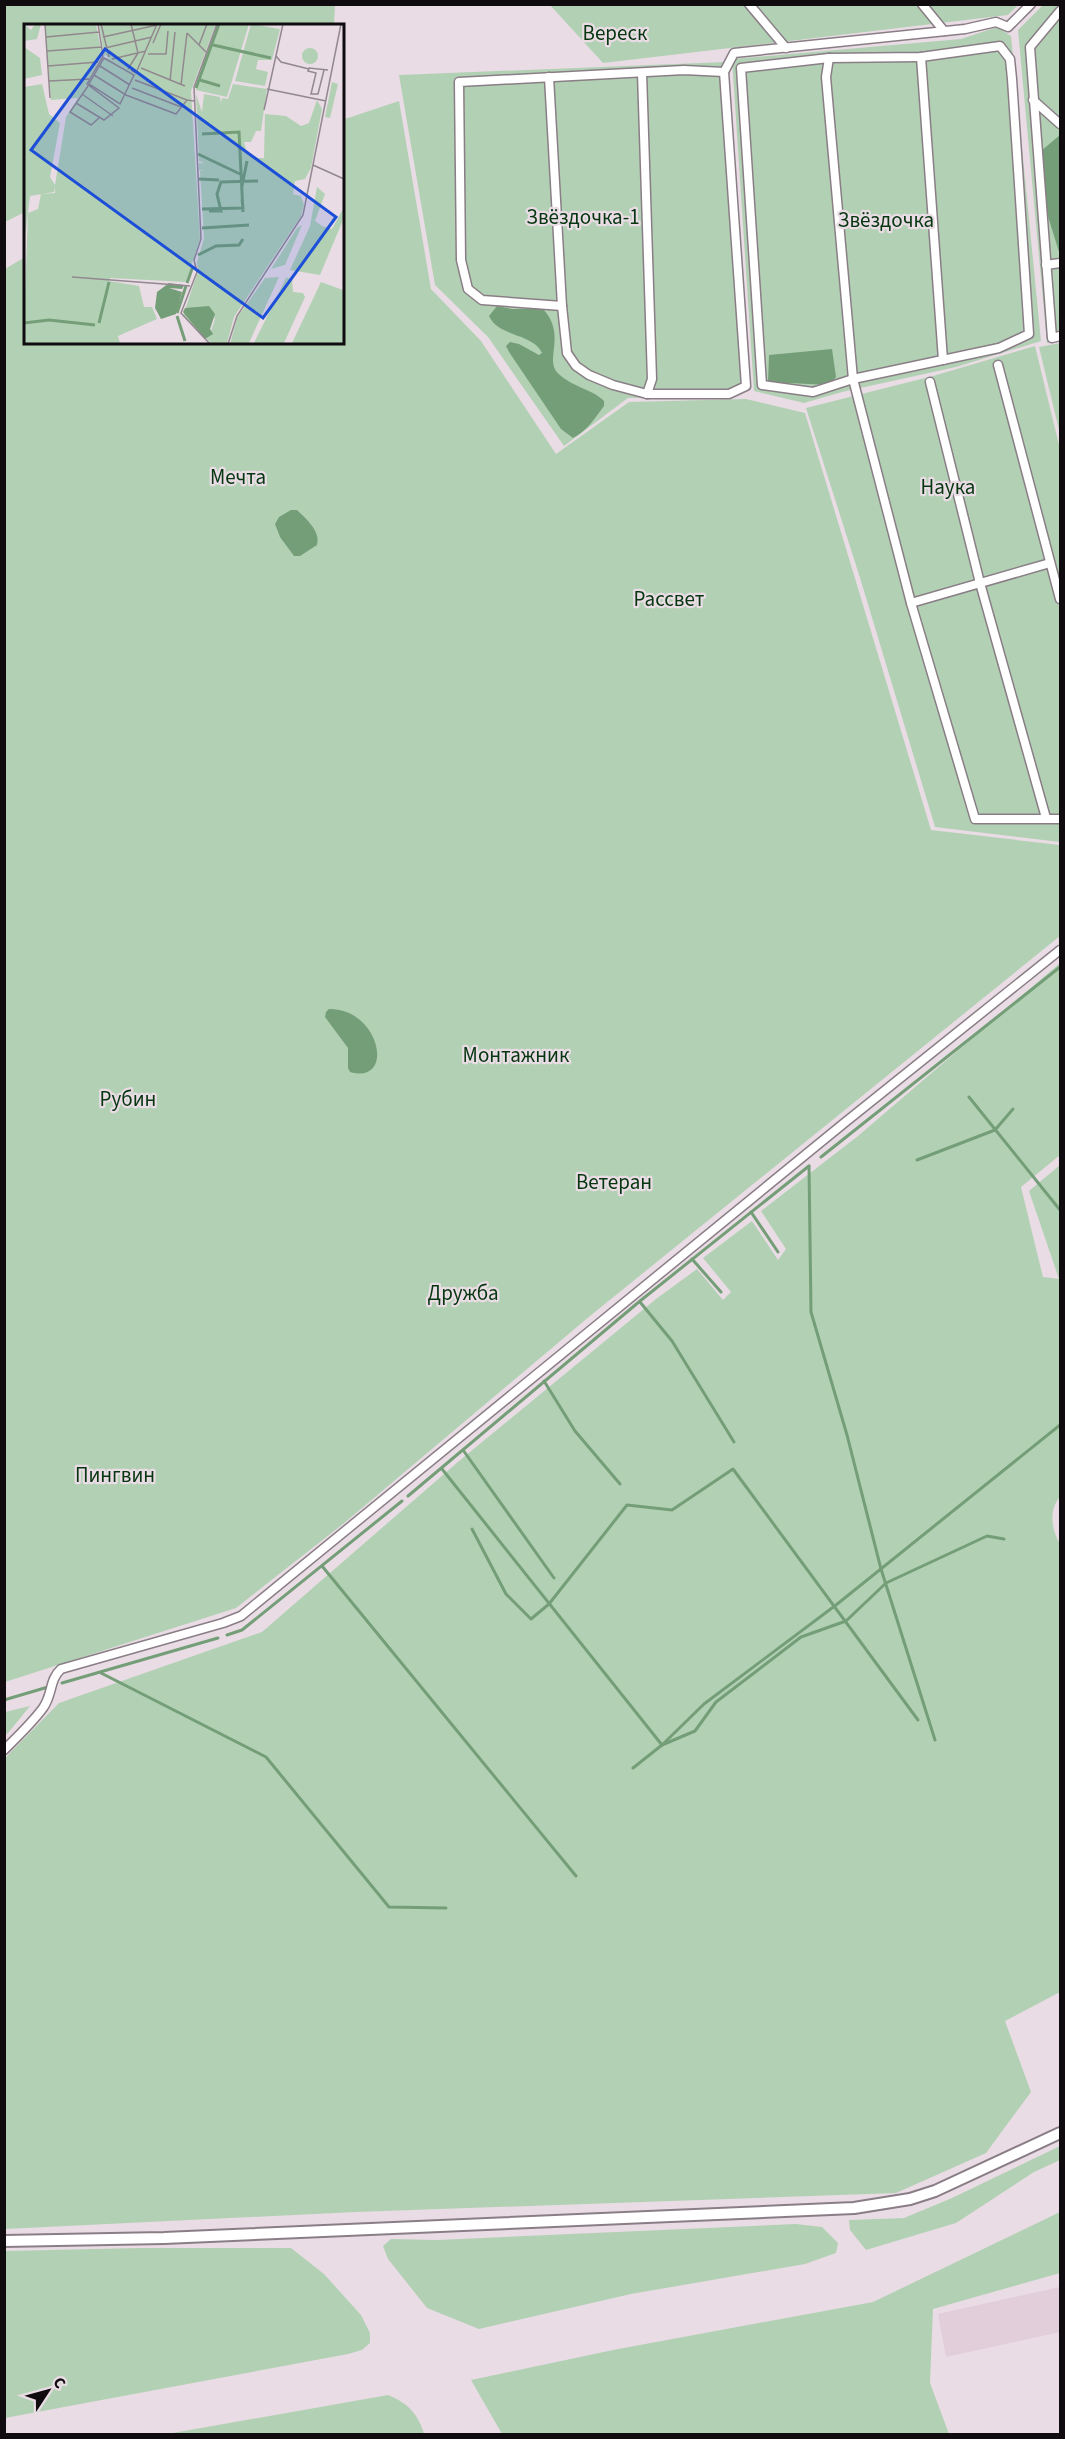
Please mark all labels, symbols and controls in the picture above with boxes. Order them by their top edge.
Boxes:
park label: Вереск [583,18,648,48]
inset map [24,24,344,344]
park label: Звёздочка-1 [526,202,640,232]
park label: Звёздочка [838,205,934,235]
park label: Мечта [210,462,266,492]
park label: Наука [921,472,975,502]
park label: Рассвет [634,584,705,614]
park label: Монтажник [463,1040,570,1070]
park label: Рубин [100,1084,156,1114]
park label: Ветеран [576,1167,652,1197]
park label: Дружба [427,1278,499,1308]
park label: Пингвин [75,1460,155,1490]
north arrow [18,2361,78,2421]
text: С [48,2373,71,2393]

